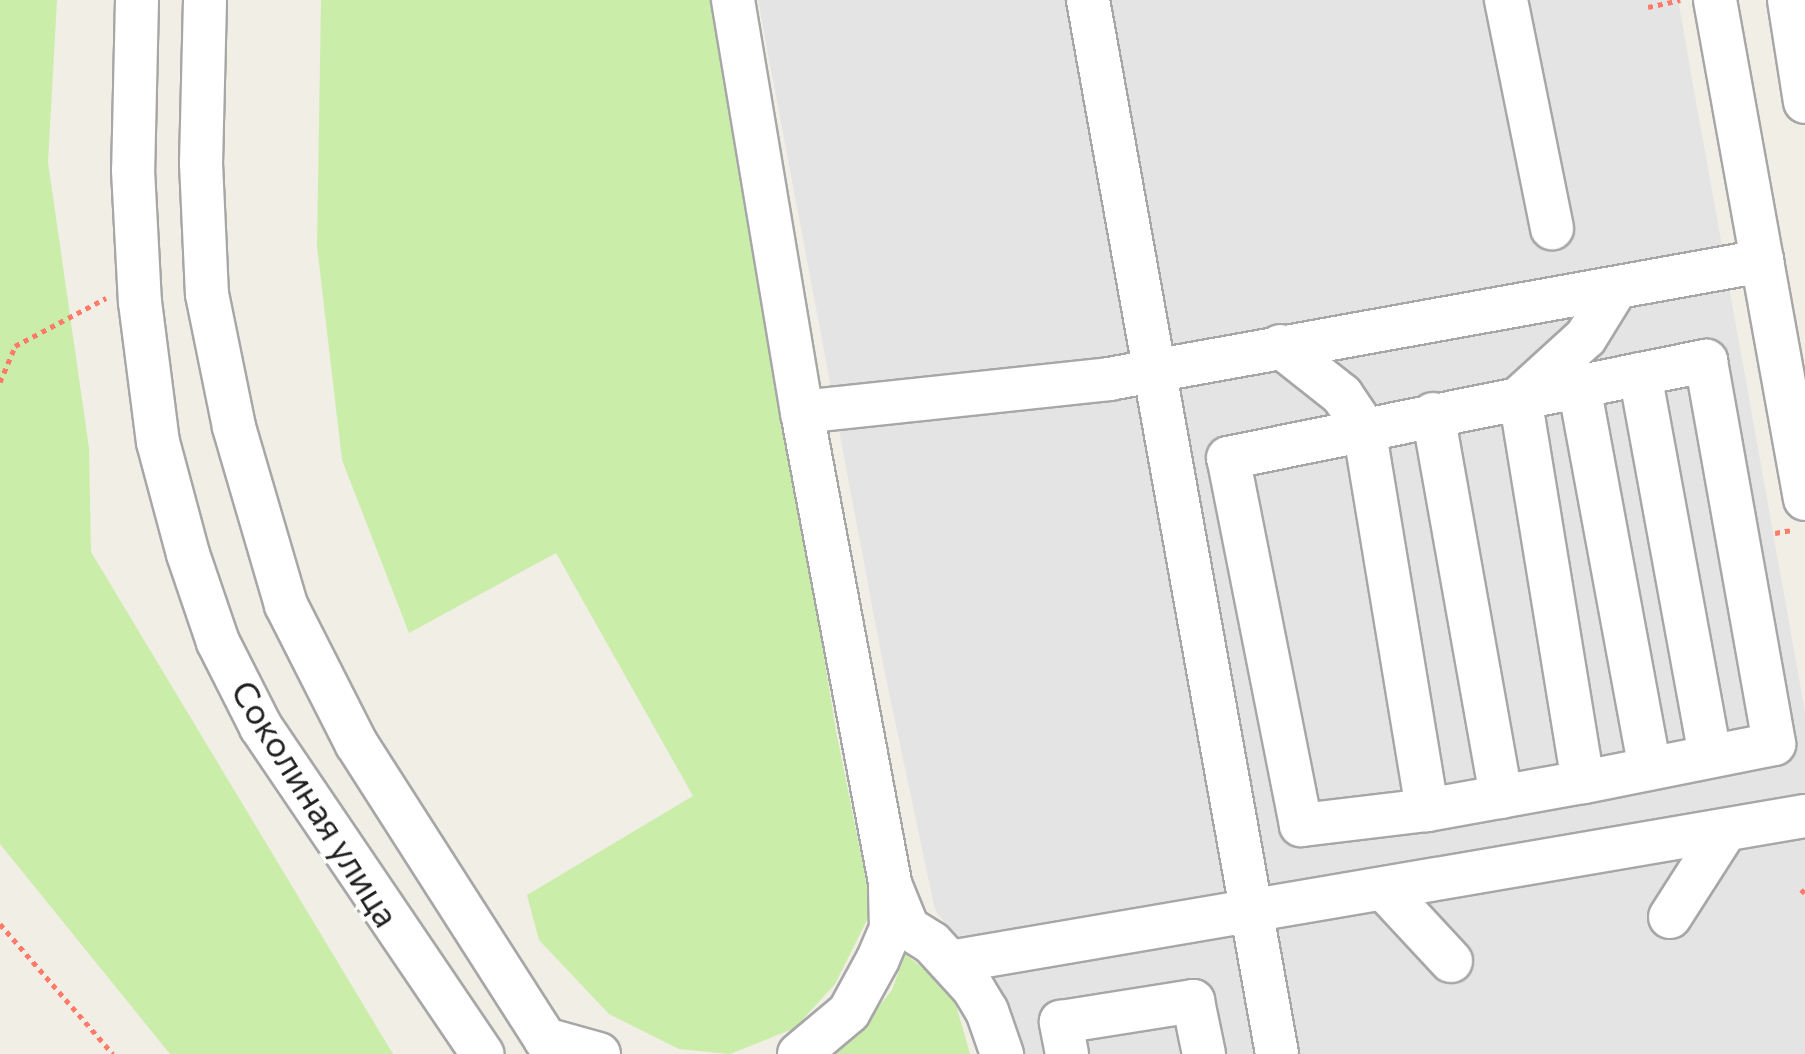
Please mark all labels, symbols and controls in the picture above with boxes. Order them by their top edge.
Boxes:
street label: Соколиная улица [223,672,409,934]

